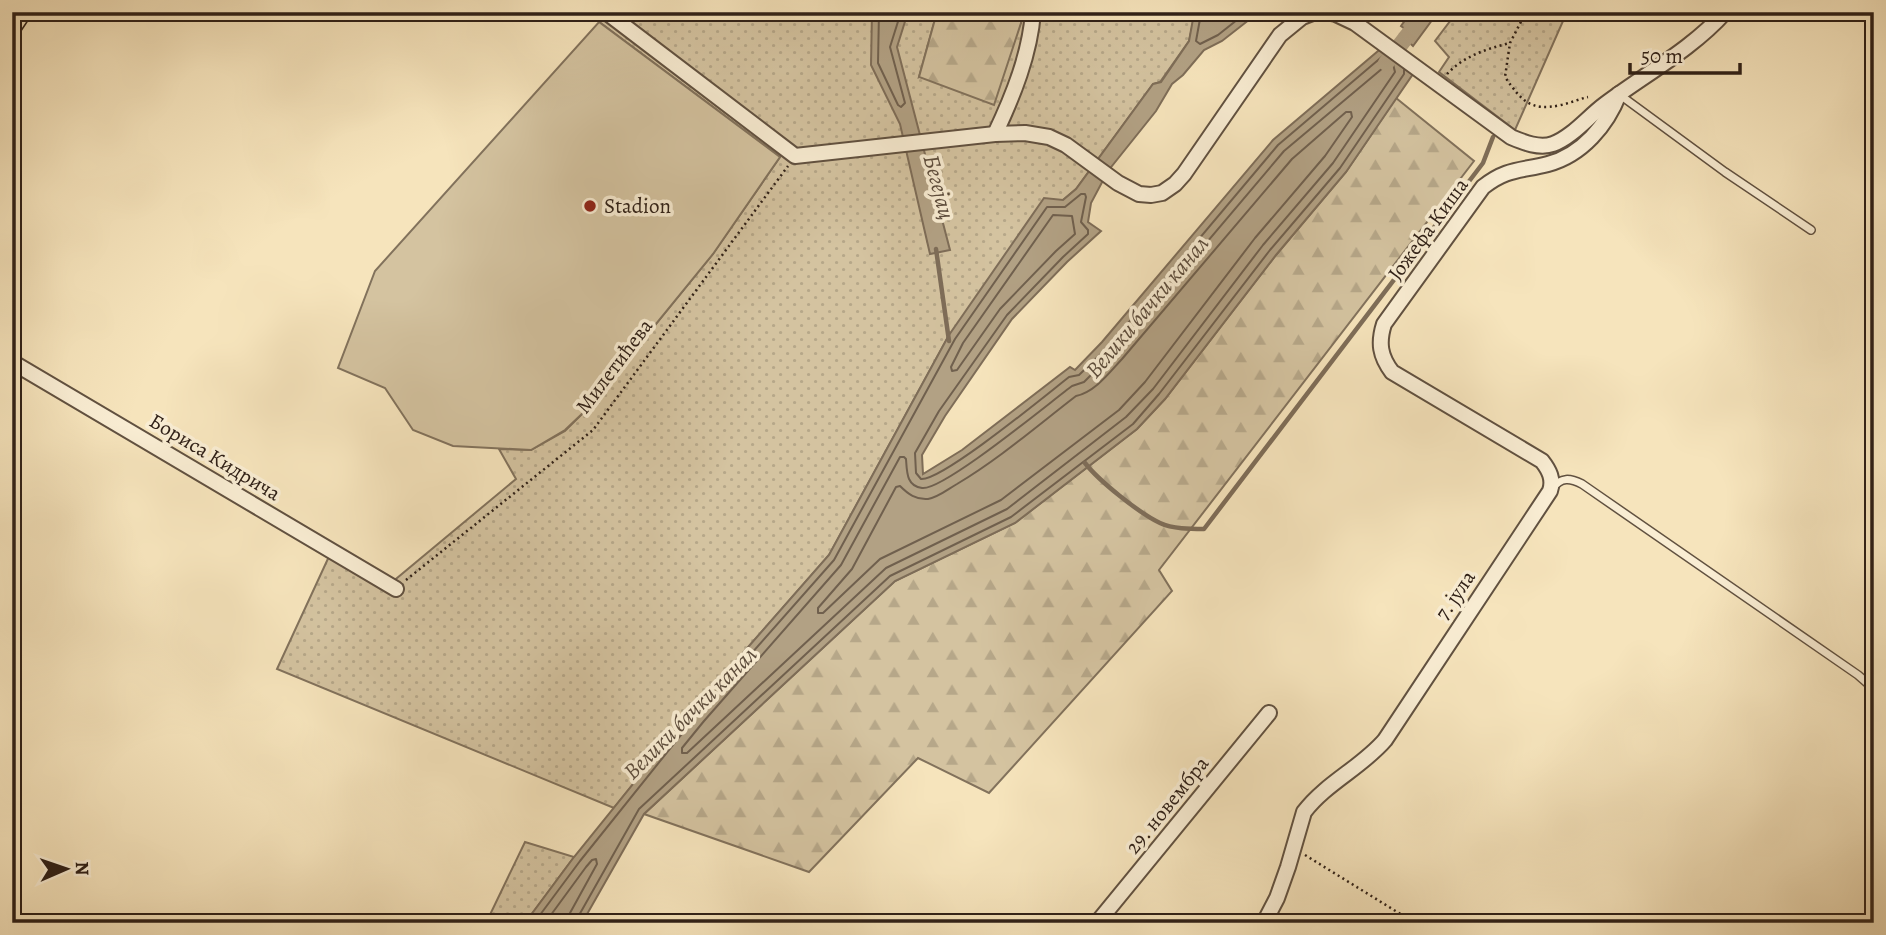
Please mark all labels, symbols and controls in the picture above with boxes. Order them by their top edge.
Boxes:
scale bar [1630,32,1741,76]
text: 50 m [1641,42,1683,70]
water label: Бегејац [915,151,963,223]
street label: Јожефа Киша [1381,172,1475,286]
place label: Stadion [604,192,671,220]
marker: Stadion [582,198,598,214]
water label: Велики бачки канал [1078,229,1216,385]
street label: Милетићева [569,313,659,419]
street label: Бориса Кидрича [144,407,286,507]
street label: 7. јула [1428,565,1482,625]
water label: Велики бачки канал [617,640,763,786]
street label: 29. новембра [1119,750,1215,860]
north arrow [32,834,102,904]
text: N [69,861,95,876]

